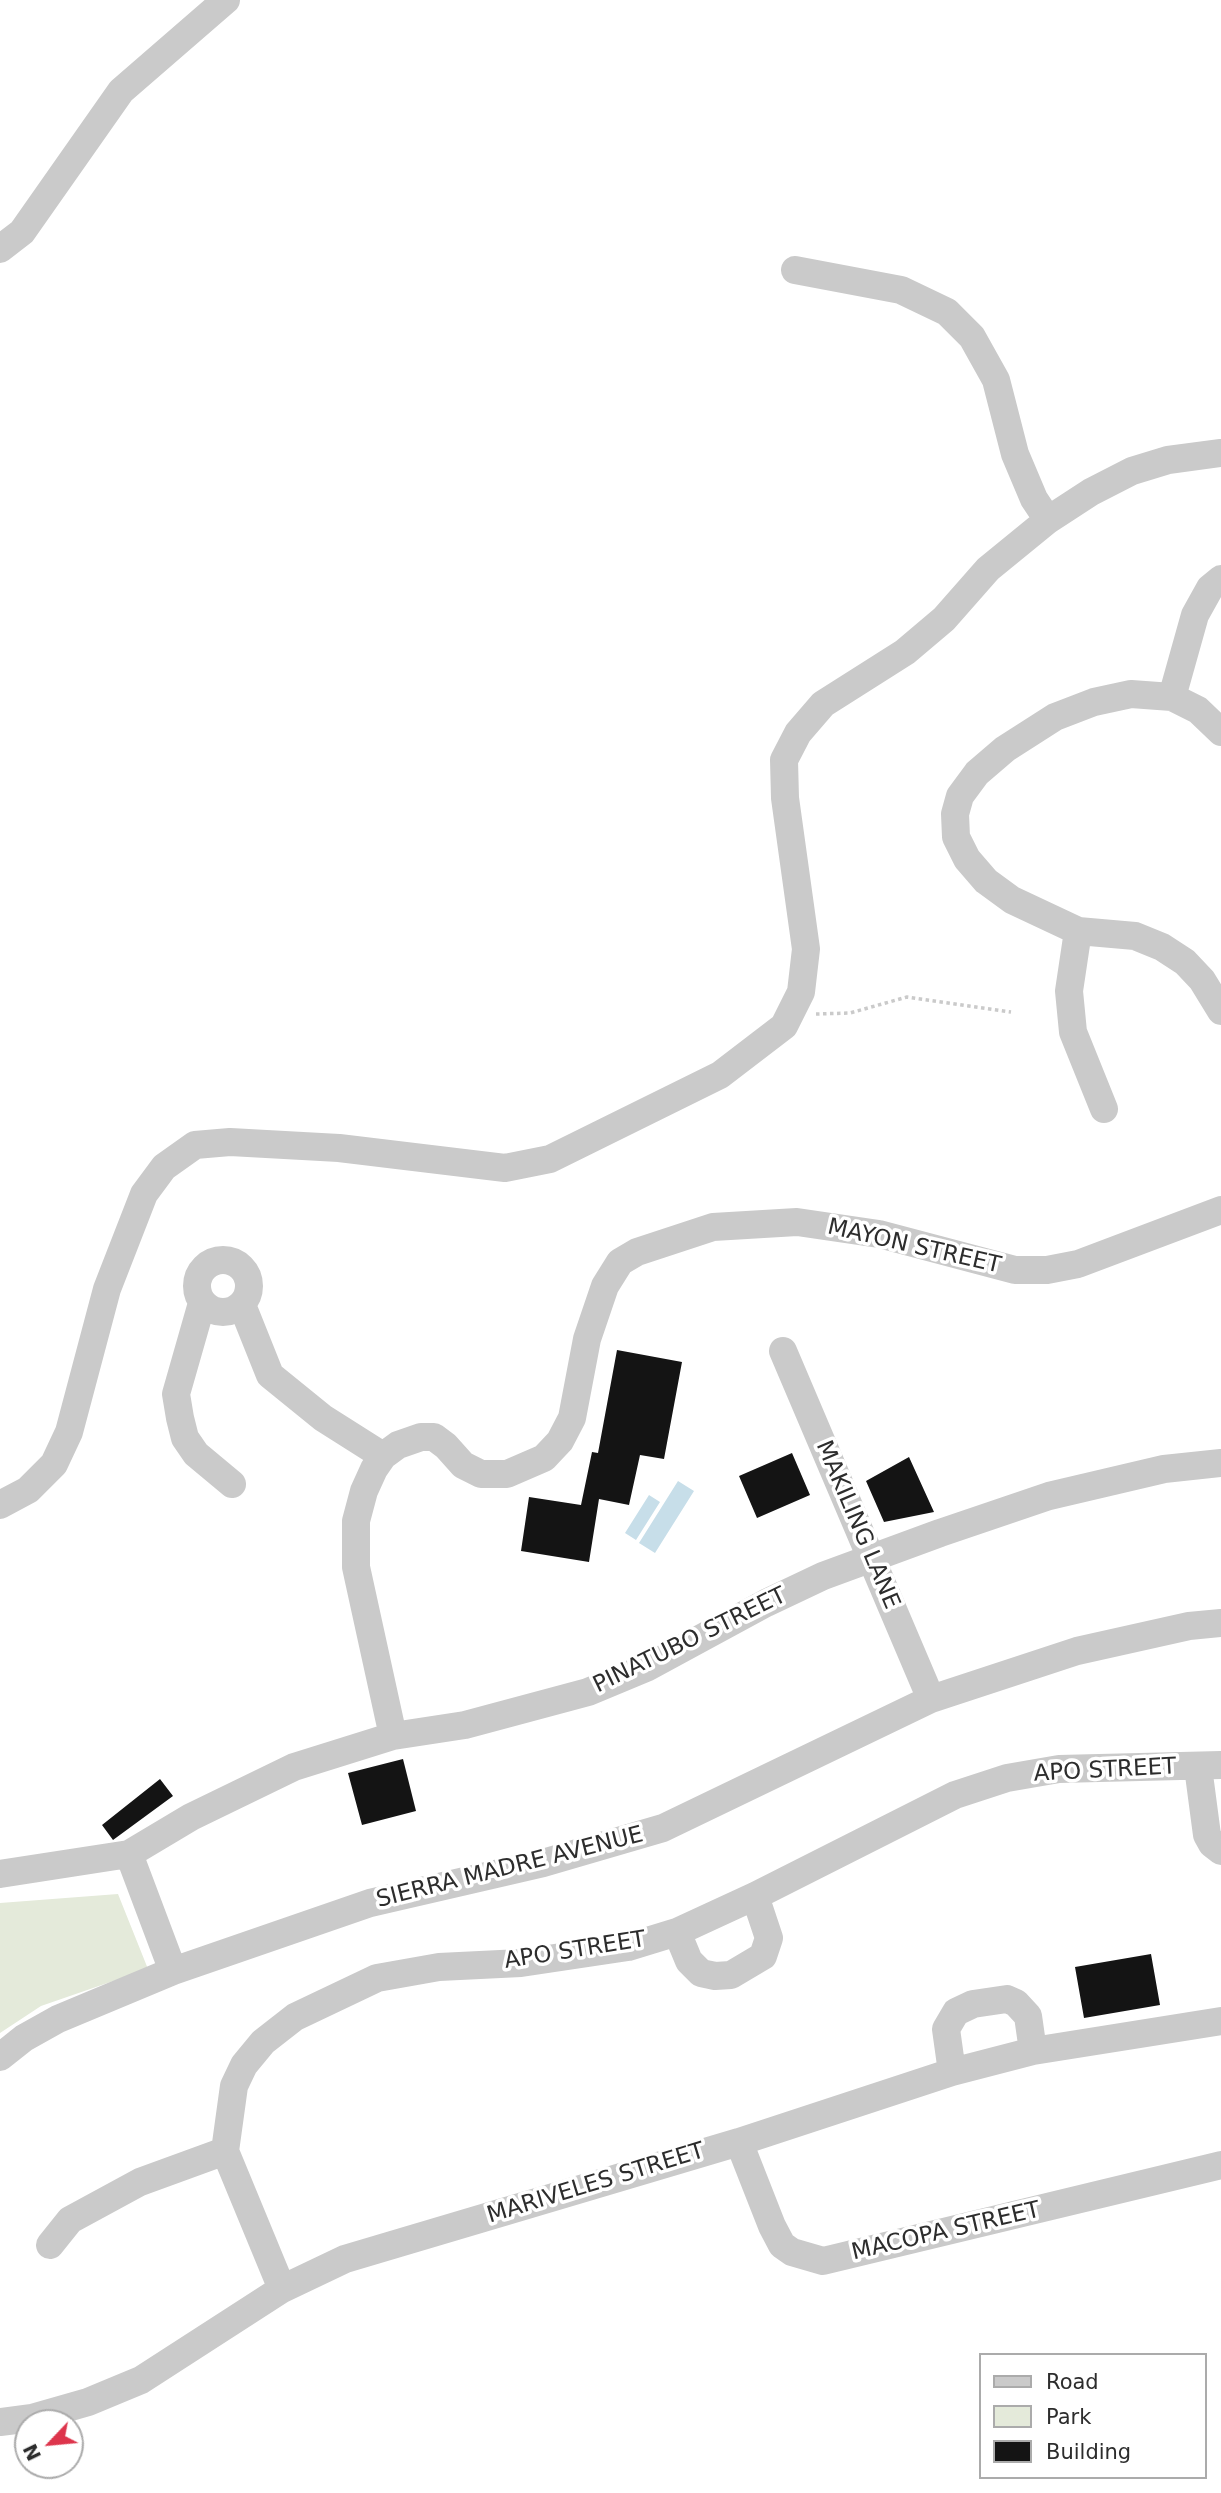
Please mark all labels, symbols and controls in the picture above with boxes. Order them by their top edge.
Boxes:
street label: MAYON STREET [825,1214,1003,1280]
street label: MAKILING LANE [809,1437,905,1613]
street label: PINATUBO STREET [589,1582,791,1700]
street label: APO STREET [1033,1753,1177,1789]
street label: SIERRA MADRE AVENUE [374,1821,646,1915]
street label: APO STREET [502,1926,648,1976]
street label: MARIVELES STREET [484,2138,708,2230]
street label: MACOPA STREET [849,2197,1043,2267]
legend [979,2353,1207,2479]
text: Road [1046,2370,1099,2394]
text: Park [1046,2405,1091,2429]
north arrow [14,2409,84,2479]
text: N [19,2440,45,2464]
text: Building [1046,2440,1131,2464]

